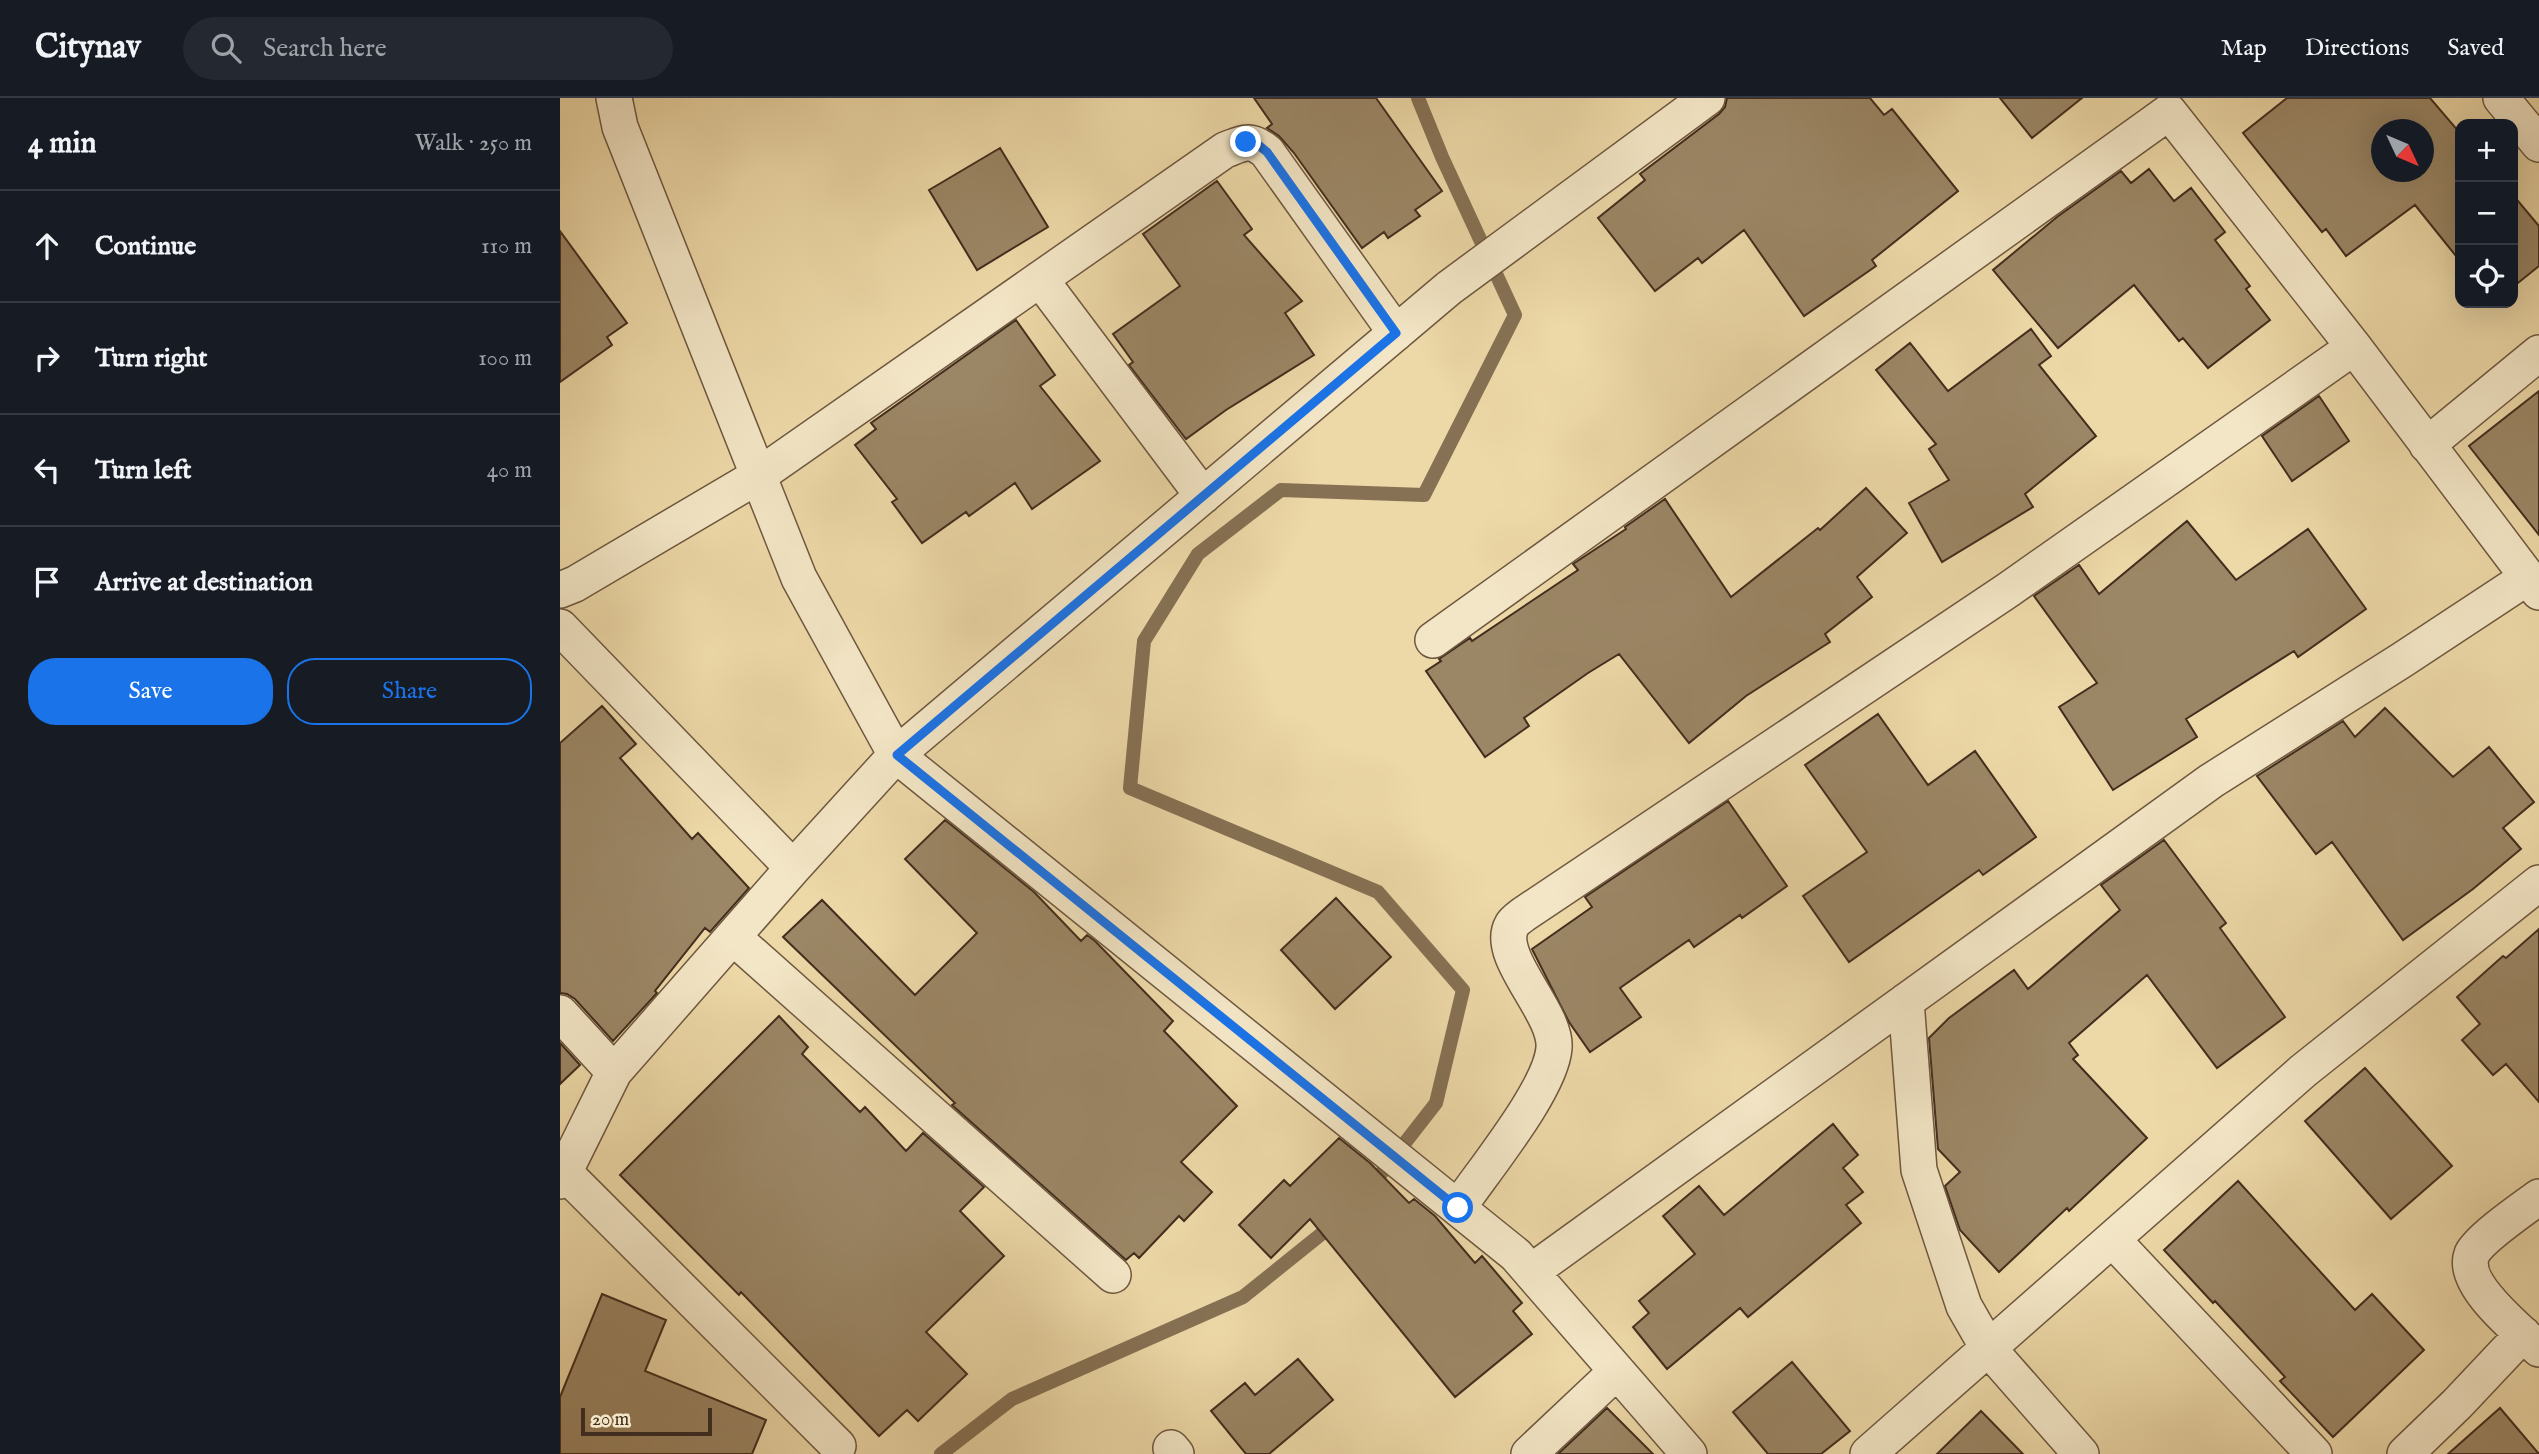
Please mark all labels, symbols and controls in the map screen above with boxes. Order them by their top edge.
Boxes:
search box [183,17,673,80]
text: Citynav [35,27,141,69]
icon: search [207,29,245,67]
text: Search here [263,32,387,65]
text: Map [2221,33,2267,64]
text: Directions [2305,33,2409,64]
text: Saved [2447,33,2504,64]
north arrow [2371,119,2434,182]
map controls [2455,119,2518,308]
button: + [2455,119,2518,182]
text: 4 min [28,125,96,163]
route end [1230,126,1261,157]
text: Walk · 250 m [415,129,532,158]
button: − [2455,182,2518,245]
icon: ahead [28,227,66,265]
text: Continue [95,230,196,263]
text: 110 m [481,232,532,261]
button: locate [2455,245,2518,308]
icon: right [28,339,66,377]
text: Turn right [95,342,208,375]
text: 100 m [478,344,532,373]
icon: left [28,451,66,489]
text: Turn left [95,454,192,487]
text: 40 m [487,456,532,485]
icon: arrive [28,563,66,601]
text: Arrive at destination [95,566,313,599]
button: Save [28,658,273,725]
button: Share [287,658,532,725]
route start [1442,1192,1473,1223]
scale bar [581,1405,712,1437]
text: 20 m [592,1408,629,1432]

